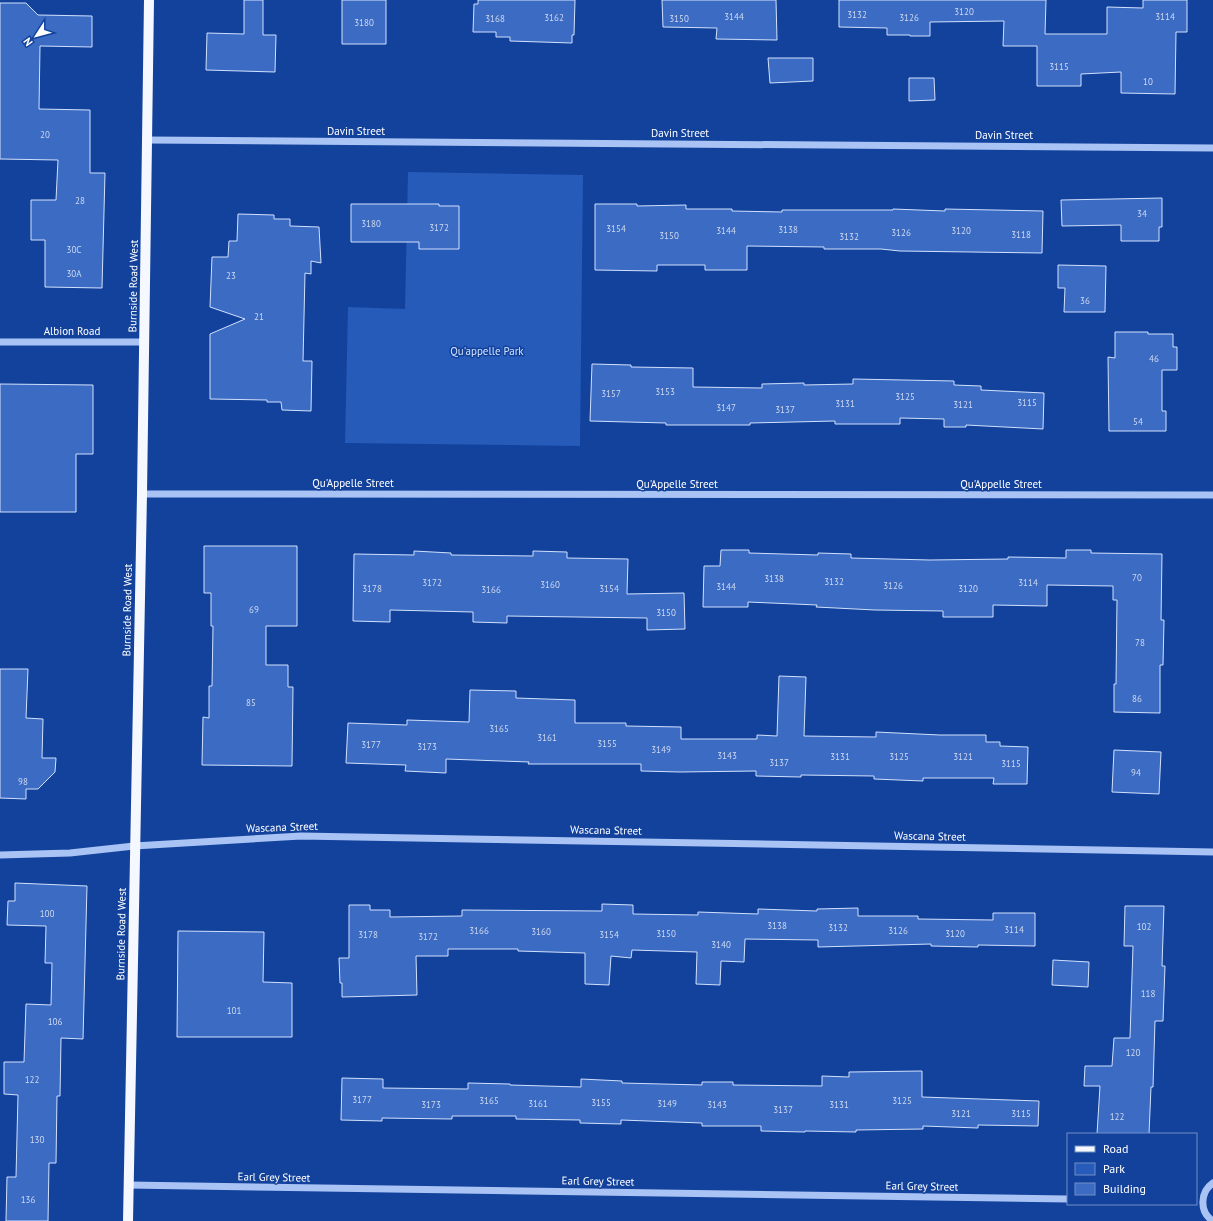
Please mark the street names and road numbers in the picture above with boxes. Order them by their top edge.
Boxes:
street label: Davin Street [327,124,385,138]
street label: Davin Street [651,126,709,140]
street label: Davin Street [975,128,1033,142]
street label: Burnside Road West [125,239,141,332]
street label: Albion Road [44,324,100,338]
street label: Qu'Appelle Street [312,476,394,490]
street label: Qu'Appelle Street [636,477,718,491]
street label: Qu'Appelle Street [960,477,1042,491]
street label: Burnside Road West [119,563,135,656]
street label: Wascana Street [246,819,318,835]
street label: Wascana Street [570,822,642,838]
street label: Wascana Street [894,828,966,844]
street label: Burnside Road West [113,887,129,980]
street label: Earl Grey Street [237,1169,311,1185]
street label: Earl Grey Street [561,1173,635,1189]
street label: Earl Grey Street [885,1178,959,1194]

